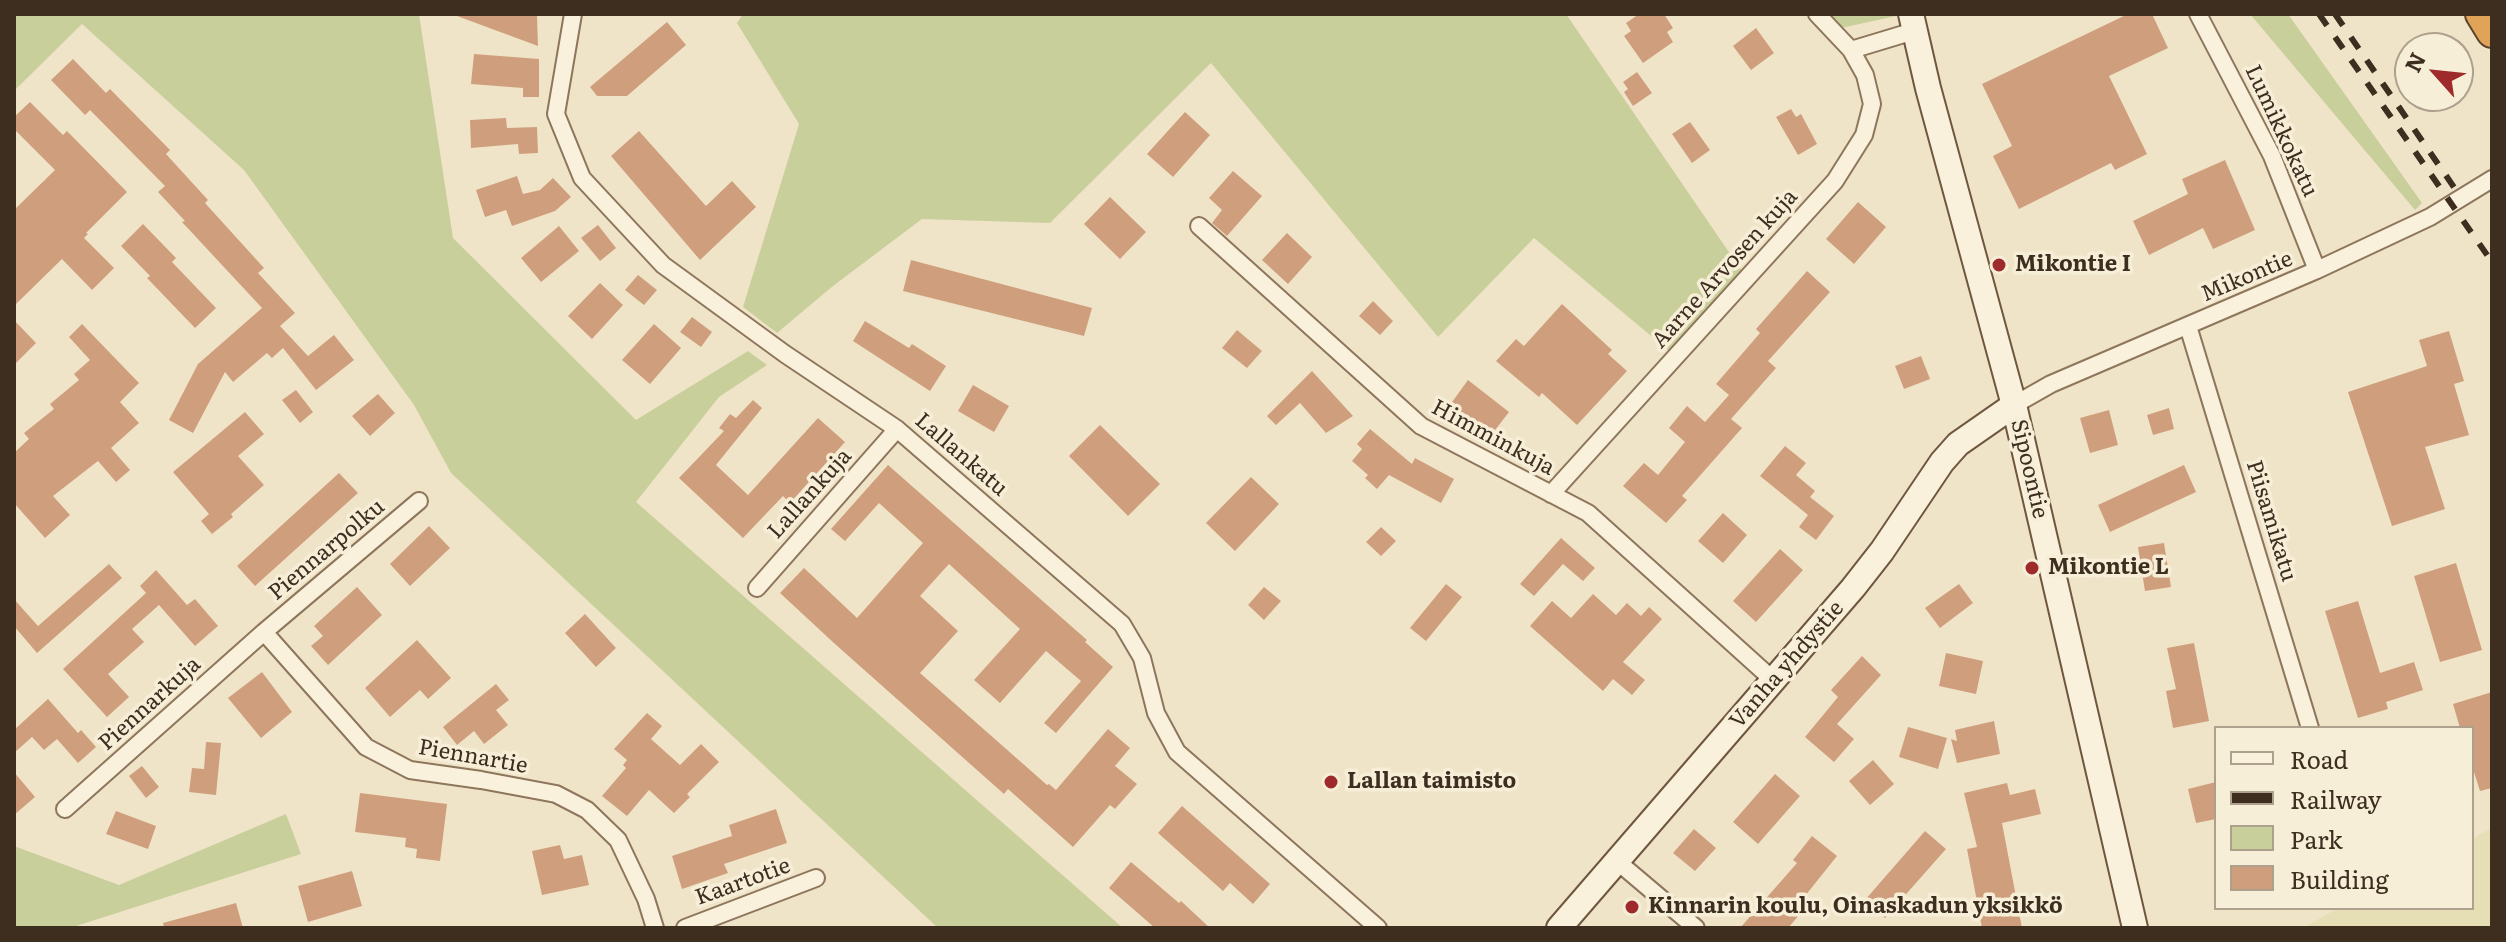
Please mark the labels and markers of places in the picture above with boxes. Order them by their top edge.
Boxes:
place label: Mikontie I [2015,252,2131,278]
marker: Mikontie I [1990,256,2008,274]
place label: Mikontie L [2048,555,2169,581]
marker: Mikontie L [2023,559,2041,577]
place label: Lallan taimisto [1347,769,1516,795]
marker: Lallan taimisto [1322,773,1340,791]
place label: Kinnarin koulu, Oinaskadun yksikkö [1648,894,2063,920]
marker: Kinnarin koulu, Oinaskadun yksikkö [1623,898,1641,916]

